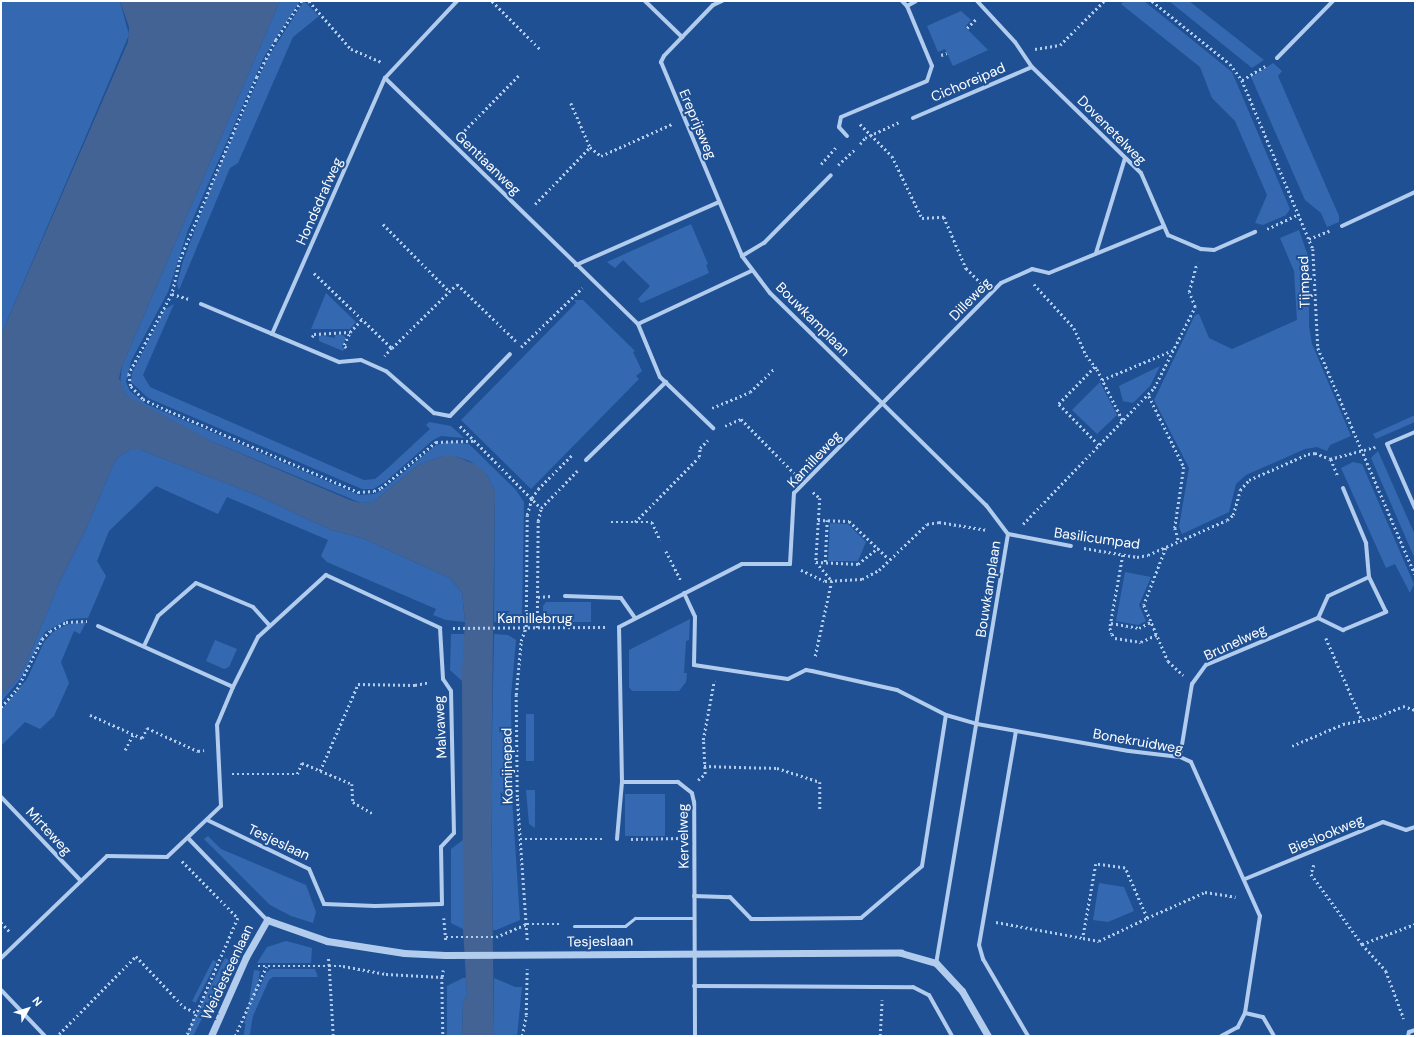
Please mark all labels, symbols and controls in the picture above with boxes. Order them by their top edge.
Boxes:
street label: Cichoreipad [928,59,1008,105]
street label: Ereprijsweg [676,86,720,162]
street label: Dovenetelweg [1074,92,1150,168]
street label: Gentiaanweg [452,127,524,199]
street label: Hondsdrafweg [292,155,346,247]
street label: Tijmpad [1295,256,1313,308]
street label: Dilleweg [946,274,994,324]
street label: Bouwkamplaan [773,279,853,359]
street label: Kamilleweg [784,427,844,491]
street label: Basilicumpad [1053,524,1141,552]
street label: Bouwkamplaan [972,539,1004,639]
street label: Kamillebrug [497,610,573,626]
street label: Brunelweg [1201,620,1269,664]
street label: Malvaweg [430,695,450,759]
street label: Bonekruidweg [1092,725,1184,757]
street label: Komijnepad [498,728,516,804]
street label: Kervelweg [674,803,692,869]
street label: Mirteweg [23,804,75,858]
street label: Bieslookweg [1286,811,1366,857]
street label: Tesjeslaan [245,820,313,864]
street label: Weidesteenlaan [198,922,256,1022]
street label: Tesjeslaan [567,932,633,950]
north arrow [8,989,48,1029]
text: N [29,994,45,1009]

